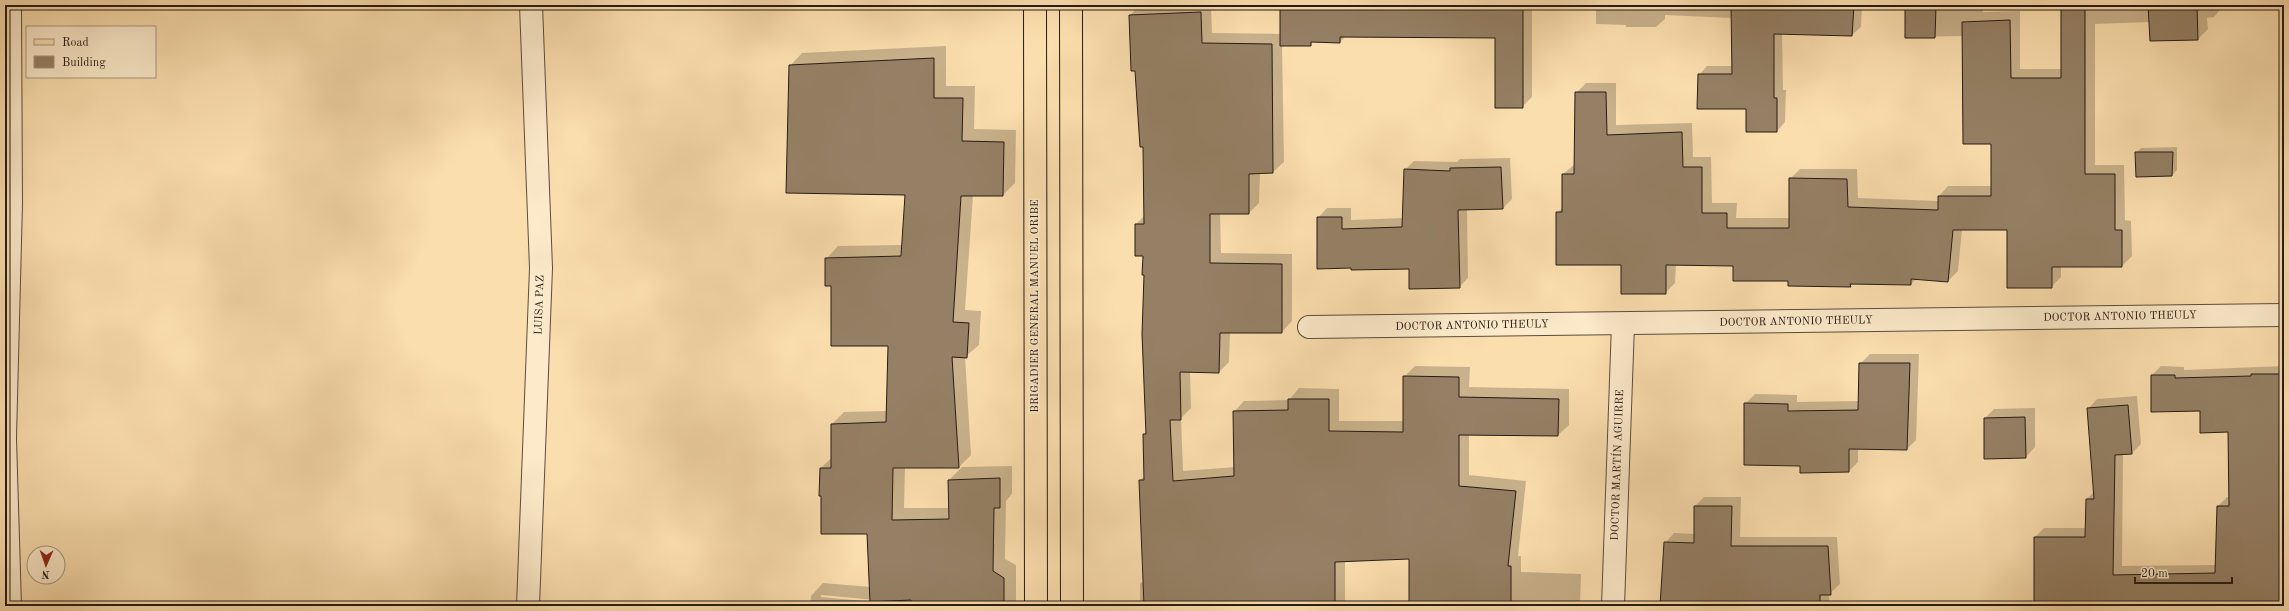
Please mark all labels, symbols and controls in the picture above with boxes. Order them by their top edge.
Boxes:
legend [26,26,156,78]
text: Road [62,37,89,49]
text: Building [62,57,106,69]
street label: BRIGADIER GENERAL MANUEL ORIBE [1030,199,1041,413]
street label: LUISA PAZ [533,275,547,335]
street label: DOCTOR ANTONIO THEULY [2043,310,2197,324]
street label: DOCTOR ANTONIO THEULY [1719,315,1873,329]
street label: DOCTOR ANTONIO THEULY [1395,319,1549,333]
street label: DOCTOR MARTÍN AGUIRRE [1608,389,1626,541]
north arrow [26,545,66,585]
scale bar [2135,559,2232,585]
text: N [41,568,50,579]
text: 20 m [2141,568,2168,580]

